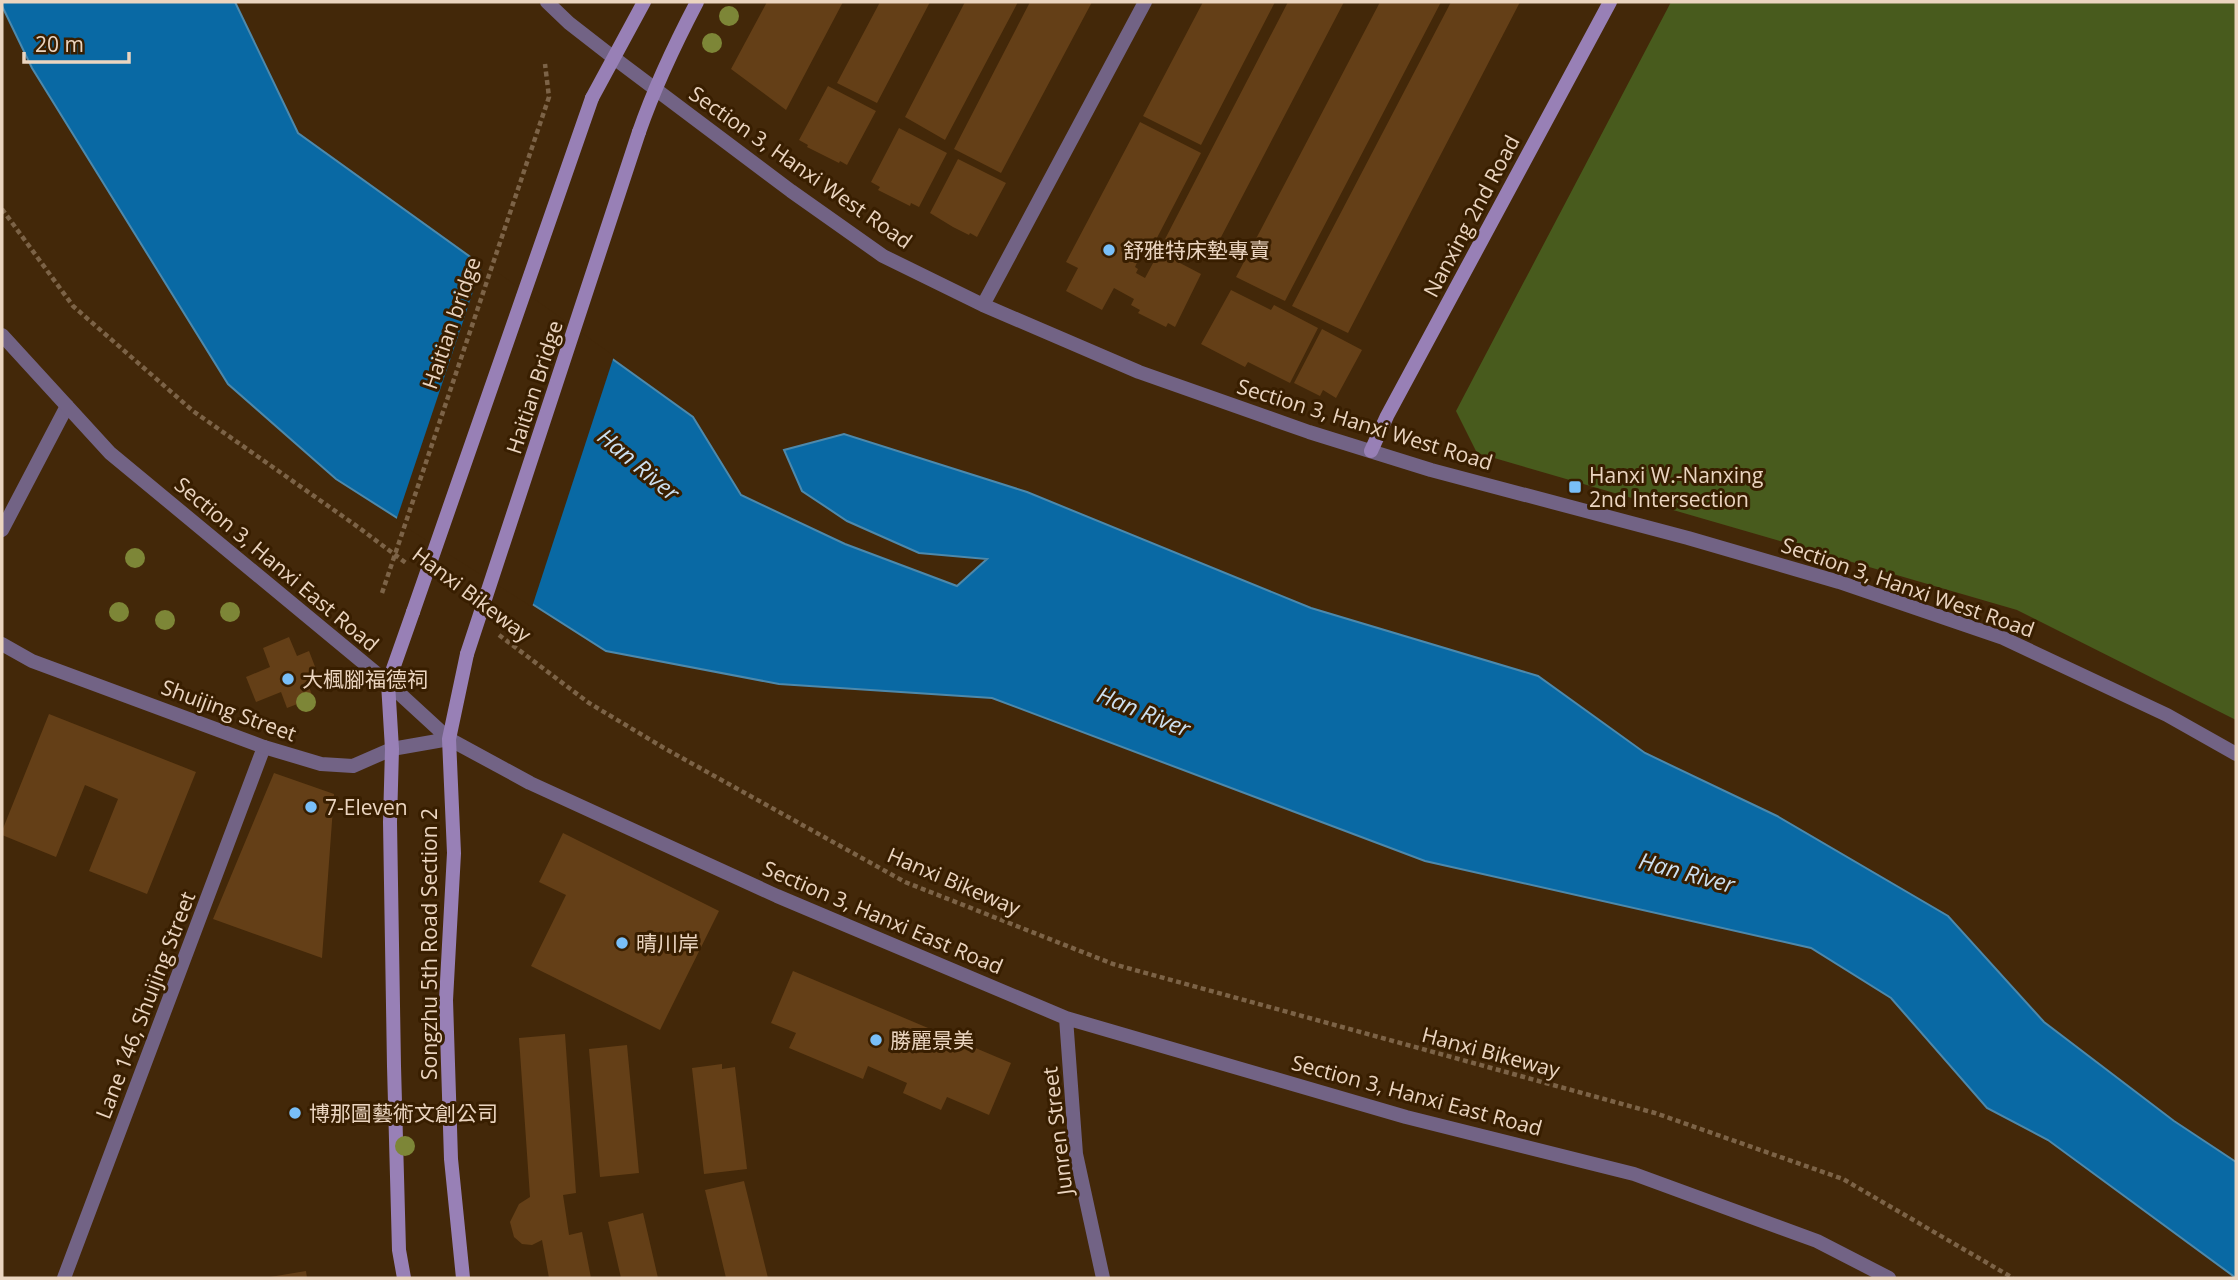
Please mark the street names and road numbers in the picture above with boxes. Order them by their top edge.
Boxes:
street label: Section 3, Hanxi West Road [684,79,918,255]
street label: Nanxing 2nd Road [1416,130,1526,302]
street label: Haitian bridge [415,253,487,393]
street label: Haitian Bridge [499,317,569,457]
street label: Section 3, Hanxi West Road [1234,372,1496,476]
street label: Section 3, Hanxi East Road [169,470,385,658]
street label: Section 3, Hanxi West Road [1778,530,2038,644]
street label: Hanxi Bikeway [407,540,537,648]
street label: Shuijing Street [158,673,300,747]
street label: Songzhu 5th Road Section 2 [415,808,443,1080]
street label: Hanxi Bikeway [883,840,1025,922]
street label: Section 3, Hanxi East Road [759,854,1007,980]
street label: Lane 146, Shuijing Street [89,887,201,1123]
street label: Hanxi Bikeway [1419,1020,1564,1084]
street label: Section 3, Hanxi East Road [1289,1048,1545,1142]
street label: Junren Street [1035,1065,1079,1199]

